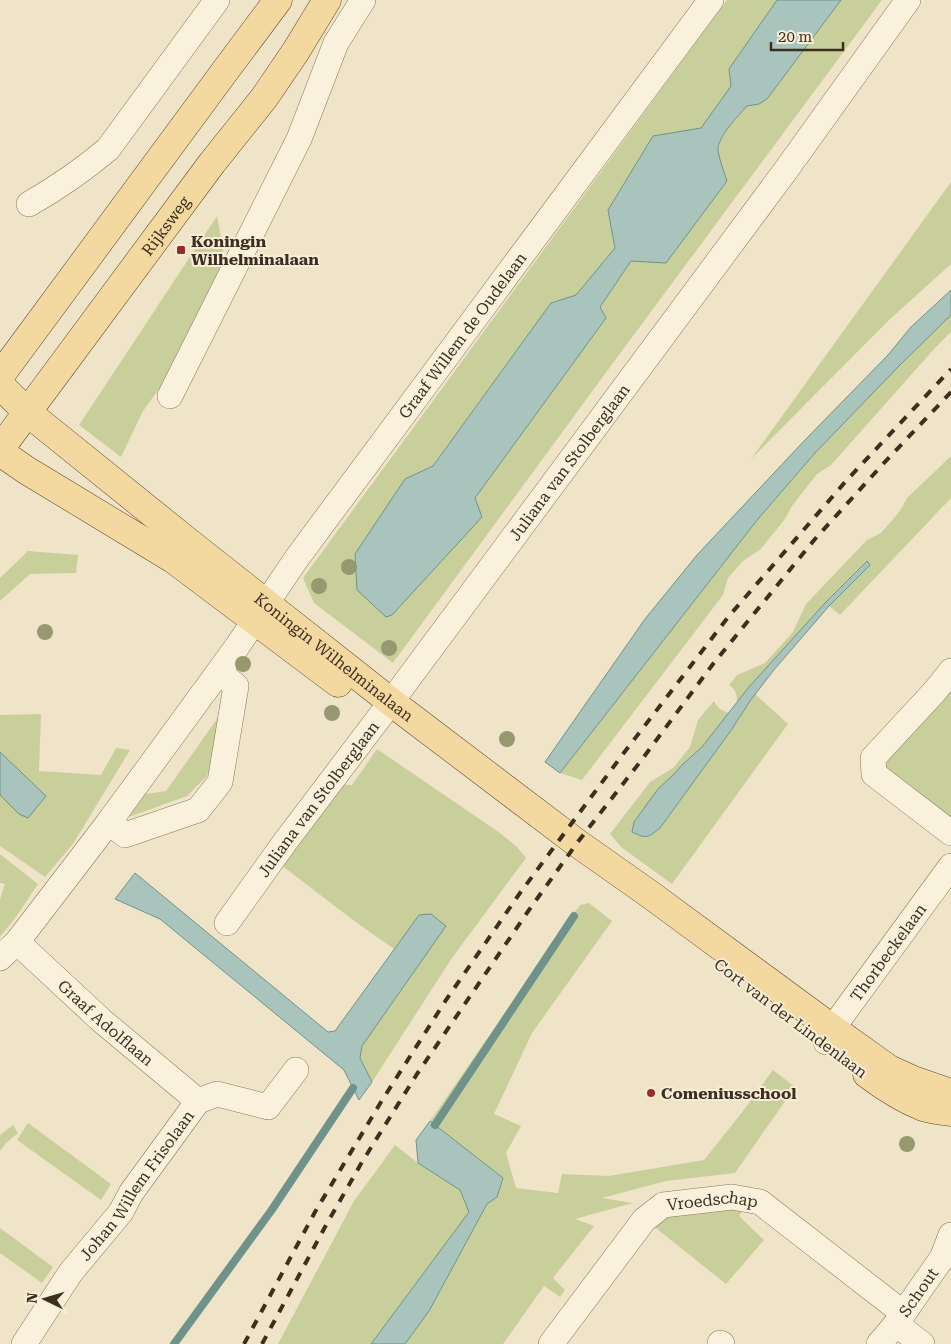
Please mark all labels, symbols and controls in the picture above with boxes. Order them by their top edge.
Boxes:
scale bar [771,20,844,52]
text: 20 m [778,28,813,46]
street label: Rijksweg [138,192,195,259]
place label: Koningin Wilhelminalaan [191,232,319,269]
marker: Koningin Wilhelminalaan [175,244,187,256]
street label: Graaf Willem de Oudelaan [395,249,531,422]
street label: Juliana van Stolberglaan [505,380,634,544]
street label: Koningin Wilhelminalaan [251,589,417,726]
street label: Juliana van Stolberglaan [254,717,383,881]
street label: Thorbeckelaan [846,900,930,1005]
street label: Cort van der Lindenlaan [710,955,871,1082]
street label: Graaf Adolflaan [54,976,157,1070]
place label: Comeniusschool [661,1084,797,1103]
marker: Comeniusschool [645,1087,657,1099]
street label: Johan Willem Frisolaan [76,1107,198,1264]
street label: Vroedschap [666,1188,760,1215]
street label: Schout [895,1264,942,1321]
north arrow [20,1274,70,1324]
text: N [24,1292,41,1304]

